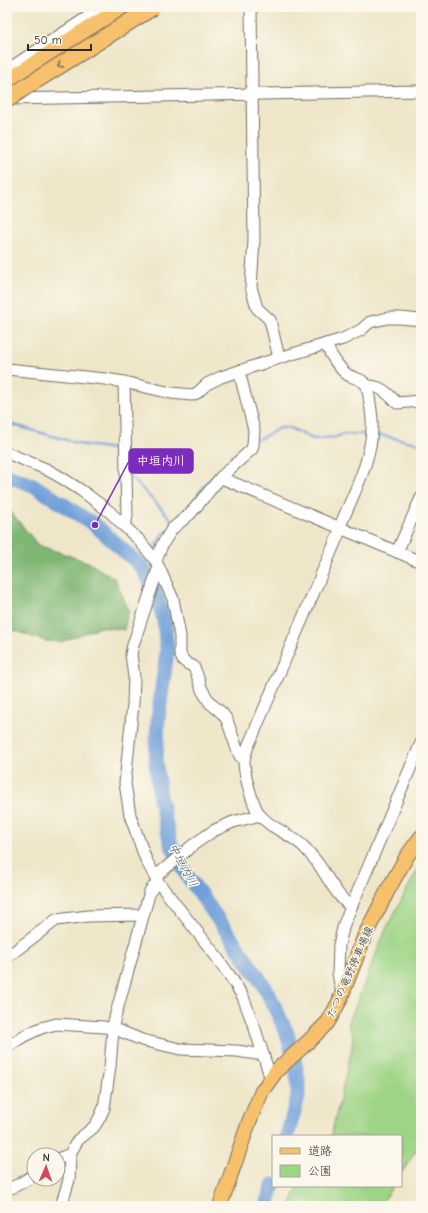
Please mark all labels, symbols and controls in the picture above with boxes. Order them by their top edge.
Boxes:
scale bar [28,26,91,52]
text: 50 m [34,33,62,47]
one-way arrow [58,60,65,67]
callout: 中垣内川 [129,449,193,473]
text: 中垣内川 [137,454,185,468]
water label: 中垣内川 [166,841,200,889]
street label: たつの竜野停車場線 [324,924,376,1020]
legend [272,1135,402,1187]
text: 道路 [308,1144,332,1158]
north arrow [26,1147,66,1187]
text: N [43,1151,50,1164]
text: 公園 [308,1164,332,1178]

